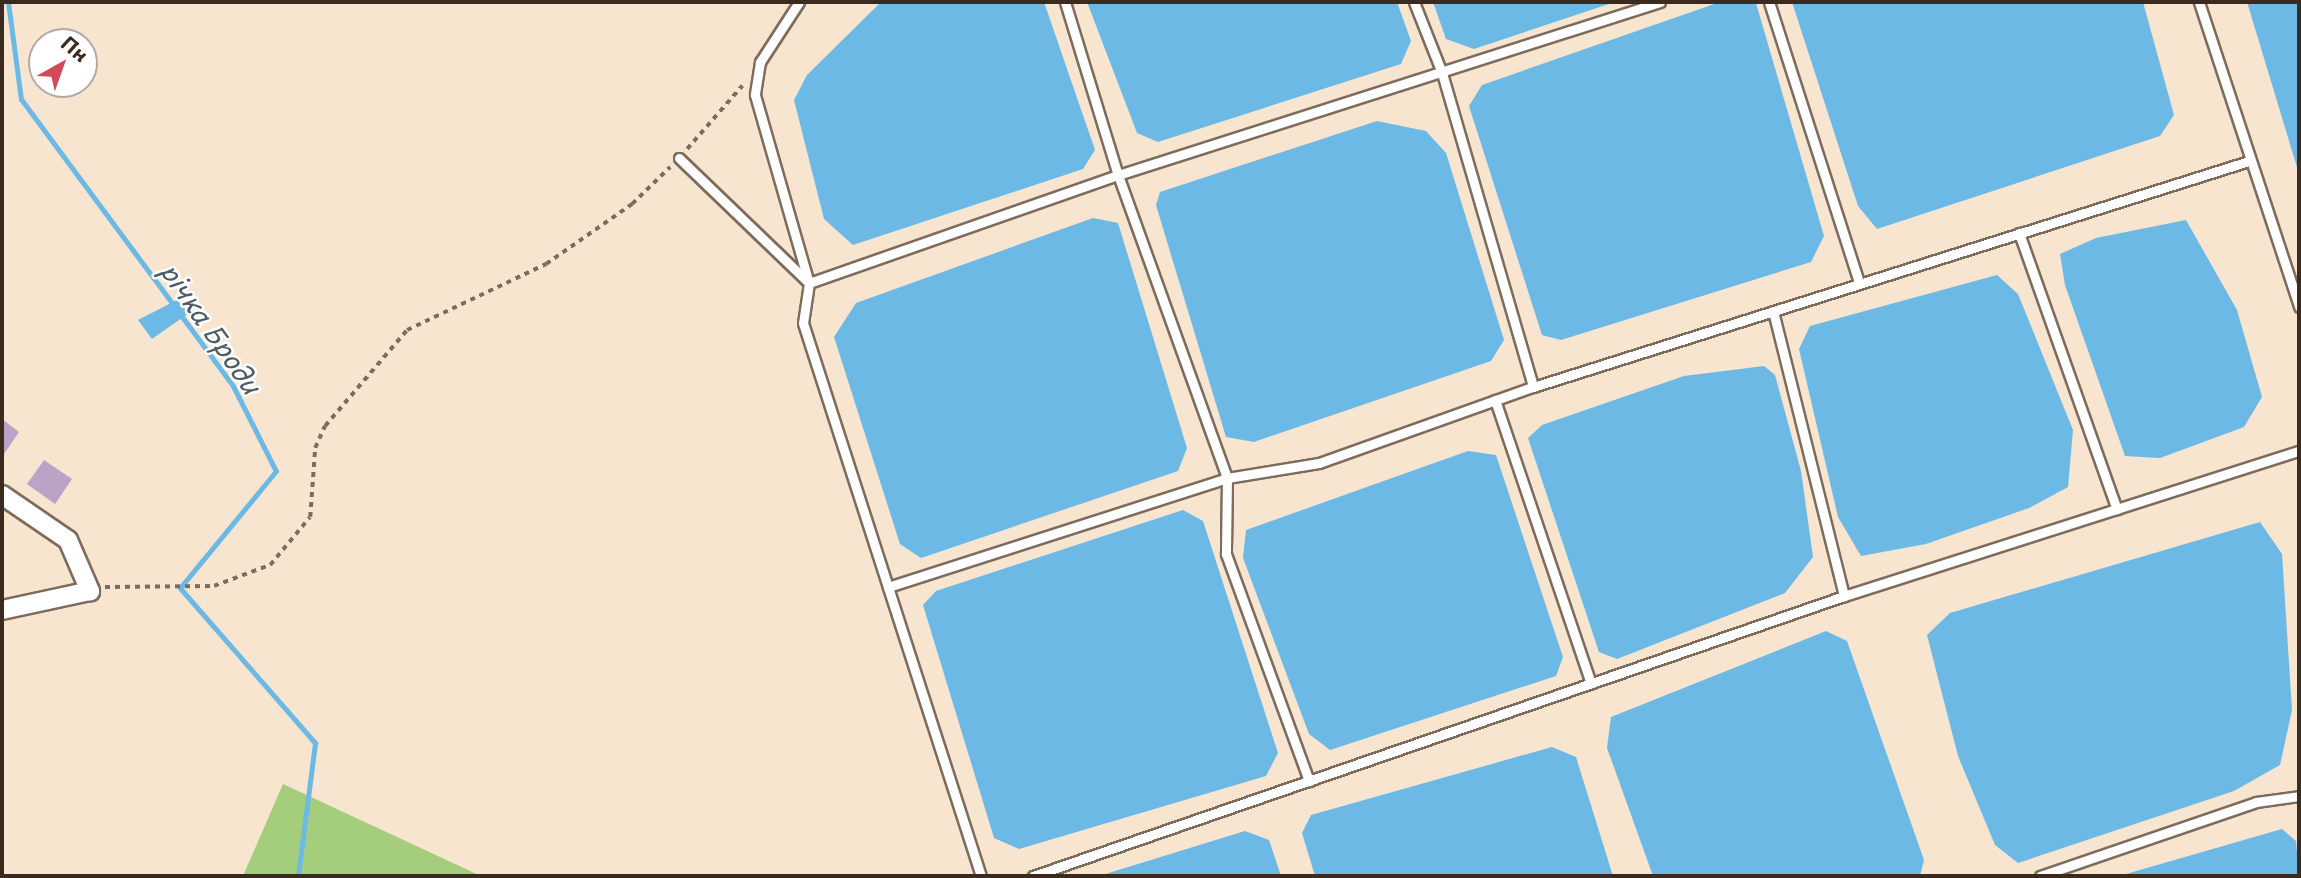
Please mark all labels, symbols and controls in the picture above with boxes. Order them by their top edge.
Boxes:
north arrow [28,28,98,98]
text: Пн [56,29,95,68]
water label: річка Броди [154,256,268,400]

